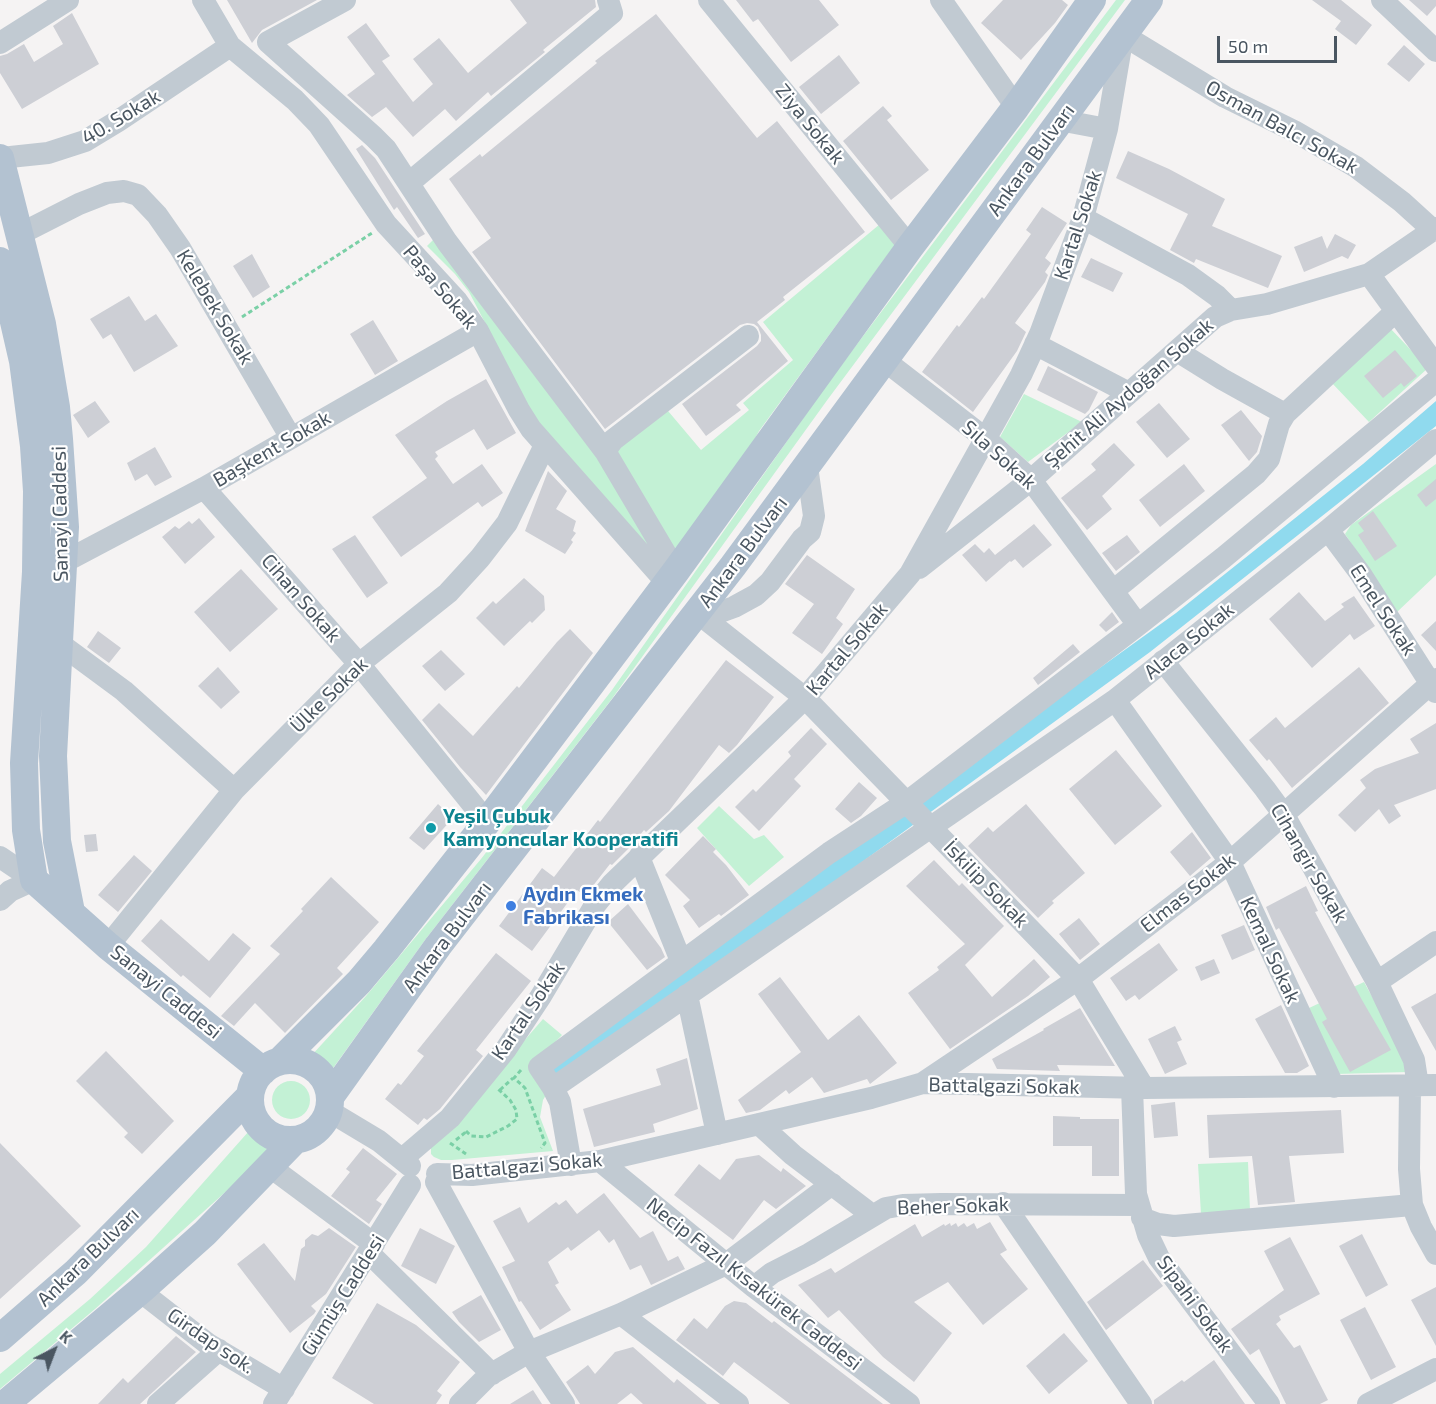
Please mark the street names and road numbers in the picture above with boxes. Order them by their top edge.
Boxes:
street label: Osman Balcı Sokak [1202,75,1362,179]
street label: Ziya Sokak [770,79,850,169]
street label: 40. Sokak [77,84,165,150]
street label: Ankara Bulvarı [982,99,1080,221]
street label: Kartal Sokak [1049,167,1107,283]
street label: Paşa Sokak [398,240,482,334]
street label: Kelebek Sokak [171,245,259,369]
street label: Şehit Ali Aydoğan Sokak [1040,313,1218,473]
street label: Başkent Sokak [209,406,335,492]
street label: Sıla Sokak [957,415,1041,495]
street label: Sanayi Caddesi [47,446,73,582]
street label: Ankara Bulvarı [694,492,792,612]
street label: Cihan Sokak [256,549,346,647]
street label: Emel Sokak [1345,560,1421,660]
street label: Kartal Sokak [801,598,893,700]
street label: Alaca Sokak [1139,598,1239,684]
street label: Ülke Sokak [285,652,373,738]
street label: Cihangir Sokak [1265,799,1353,927]
street label: İskilip Sokak [939,836,1033,932]
street label: Elmas Sokak [1136,848,1240,938]
street label: Ankara Bulvarı [398,877,496,997]
street label: Kemal Sokak [1235,893,1305,1007]
street label: Sanayi Caddesi [106,940,226,1044]
street label: Kartal Sokak [486,957,570,1065]
street label: Battalgazi Sokak [928,1073,1080,1099]
street label: Battalgazi Sokak [451,1147,603,1185]
street label: Beher Sokak [897,1192,1009,1220]
street label: Necip Fazıl Kısakürek Caddesi [642,1193,866,1375]
street label: Ankara Bulvarı [32,1202,144,1312]
street label: Gümüş Caddesi [296,1230,390,1360]
street label: Sipahi Sokak [1152,1251,1238,1357]
street label: Girdap sok. [163,1303,259,1379]

